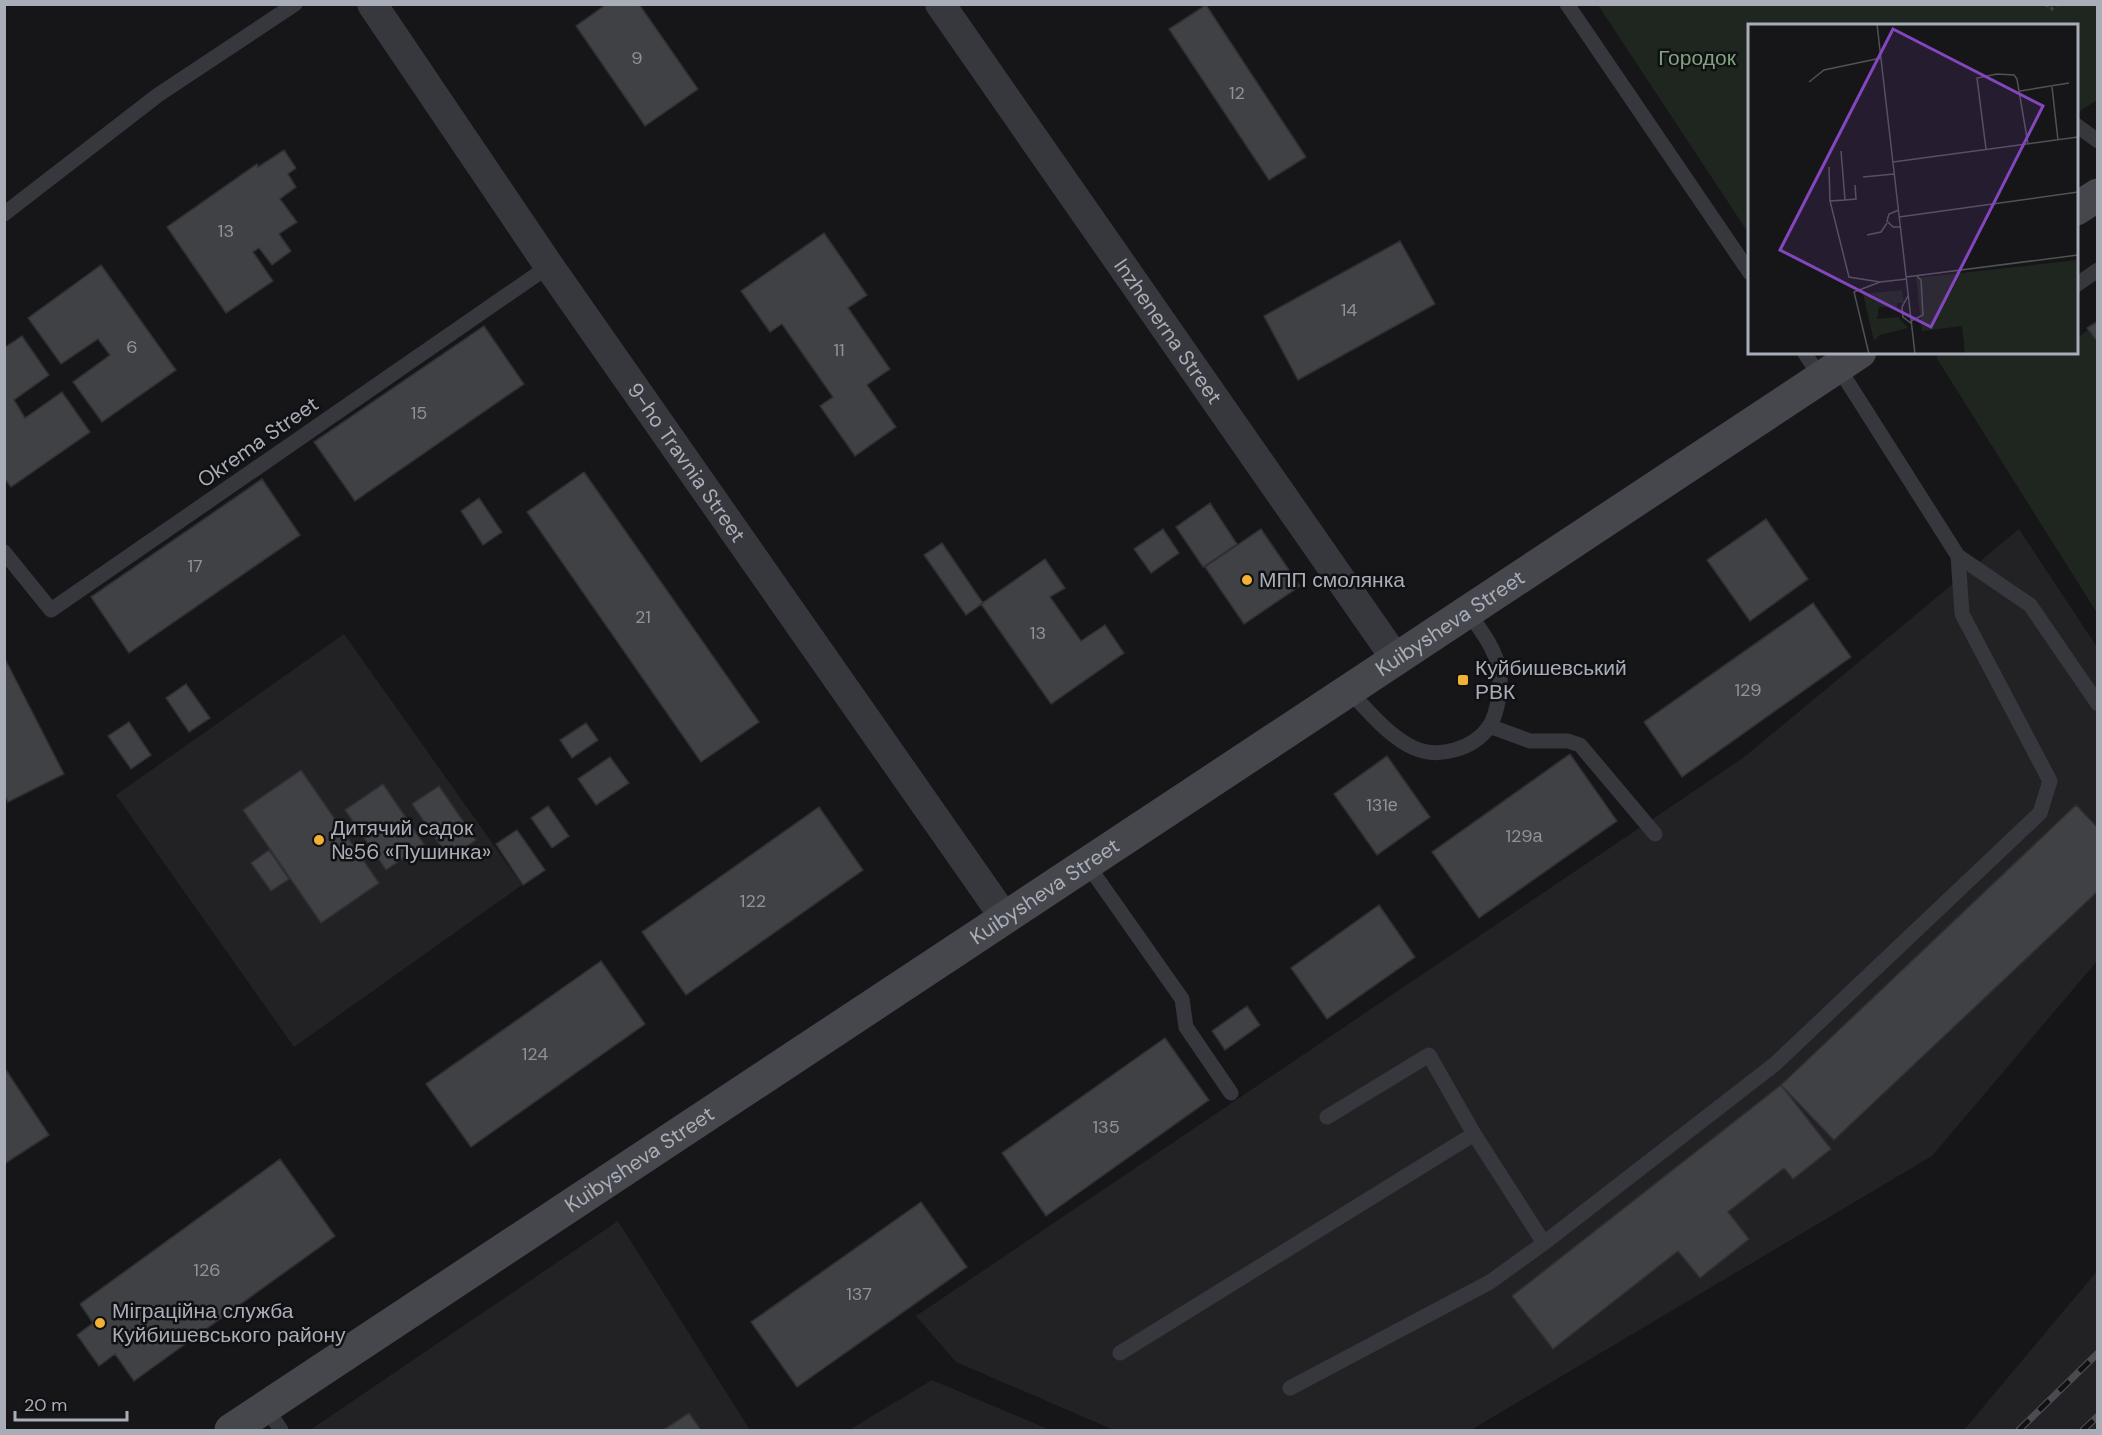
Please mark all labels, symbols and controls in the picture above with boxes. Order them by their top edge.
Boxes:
inset map [1748,24,2078,354]
park label: Городок [1658,44,1737,72]
house number: 9 [631,46,643,70]
house number: 12 [1229,81,1245,105]
house number: 13 [218,219,234,243]
street label: Inzhenerna Street [1108,253,1228,410]
house number: 14 [1341,298,1357,322]
house number: 6 [126,335,138,359]
house number: 11 [833,338,845,362]
street label: 9-ho Travnia Street [621,377,752,548]
street label: Okrema Street [192,390,324,494]
house number: 15 [411,401,427,425]
house number: 17 [187,554,203,578]
street label: Kuibysheva Street [1370,564,1530,683]
place label: МПП смолянка [1259,566,1405,594]
marker: МПП смолянка [1240,573,1254,587]
house number: 21 [635,605,651,629]
house number: 13 [1030,621,1046,645]
place label: Куйбишевський РВК [1475,654,1627,706]
marker: Куйбишевський РВК [1456,673,1470,687]
house number: 129 [1734,678,1762,702]
house number: 131е [1366,793,1398,817]
place label: Дитячий садок №56 «Пушинка» [331,814,491,866]
house number: 129а [1505,824,1544,848]
street label: Kuibysheva Street [965,832,1125,951]
marker: Дитячий садок №56 «Пушинка» [312,833,326,847]
house number: 122 [740,889,766,913]
house number: 124 [522,1042,548,1066]
street label: Kuibysheva Street [559,1100,720,1219]
house number: 135 [1092,1115,1120,1139]
house number: 126 [193,1258,221,1282]
house number: 137 [846,1282,872,1306]
place label: Міграційна служба Куйбишевського району [112,1297,346,1349]
marker: Міграційна служба Куйбишевського району [93,1316,107,1330]
scale bar [15,1384,128,1422]
text: 20 m [24,1393,67,1417]

